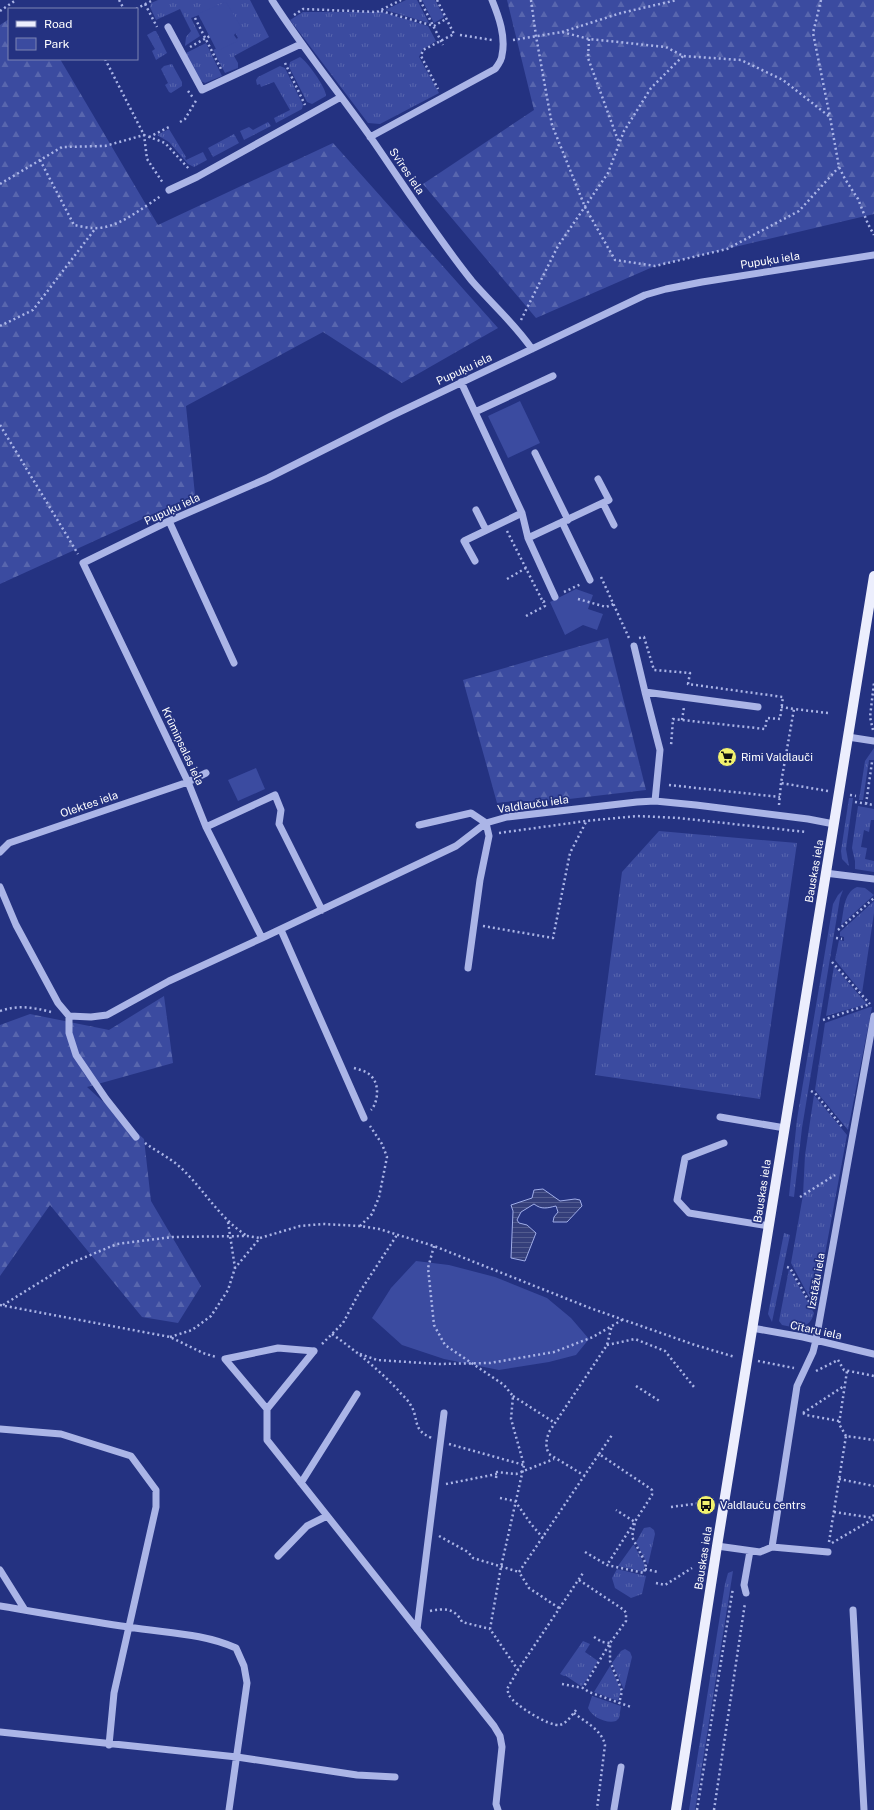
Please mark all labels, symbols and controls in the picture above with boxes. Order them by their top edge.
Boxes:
legend [8,8,138,60]
text: Road [44,17,72,31]
text: Park [44,37,70,51]
street label: Svīres iela [387,146,427,196]
street label: Pupuķu iela [740,249,800,271]
street label: Pupuķu iela [434,351,494,387]
street label: Pupuķu iela [142,491,202,527]
street label: Krūmiņsalas iela [160,705,206,787]
supermarket icon: Rimi Valdlauči [716,746,738,768]
place label: Rimi Valdlauči [741,751,813,763]
street label: Olektes iela [59,789,119,819]
street label: Valdlauču iela [497,793,569,815]
street label: Bauskas iela [803,838,825,904]
street label: Bauskas iela [751,1158,773,1224]
street label: Izstāžu iela [805,1252,827,1310]
street label: Cītaru iela [789,1319,843,1341]
bus stop icon: Valdlauču centrs [695,1494,717,1516]
place label: Valdlauču centrs [720,1499,806,1511]
street label: Bauskas iela [692,1525,714,1591]

